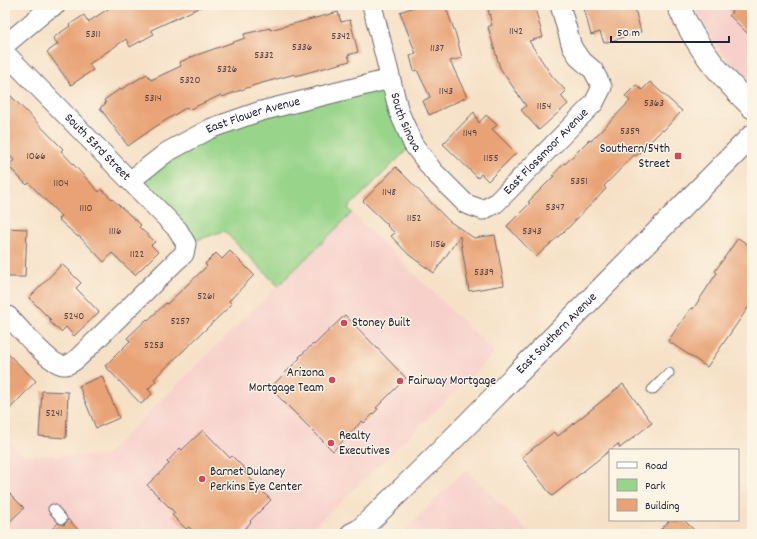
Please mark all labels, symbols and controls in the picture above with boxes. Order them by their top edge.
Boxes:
scale bar [611,18,729,44]
house number: 1142 [509,24,523,40]
text: 50 m [617,25,640,42]
house number: 5311 [86,27,100,43]
house number: 5342 [331,29,351,45]
house number: 5336 [292,40,312,56]
house number: 1137 [430,41,444,57]
house number: 5332 [254,48,274,64]
house number: 5326 [217,62,237,78]
house number: 5320 [180,73,200,89]
house number: 1143 [439,84,453,100]
house number: 5314 [145,91,161,107]
street label: South Sinova [385,91,426,157]
street label: East Flower Avenue [202,92,302,139]
house number: 5363 [644,96,664,112]
house number: 1154 [537,99,551,115]
street label: East Flossmoor Avenue [499,104,593,200]
street label: South 53rd Street [60,109,135,186]
house number: 5359 [620,124,640,140]
house number: 1149 [463,126,477,142]
place label: Southern/54th Street [600,140,670,174]
house number: 1066 [26,149,46,165]
house number: 1155 [483,151,499,167]
marker: Southern/54th Street [673,151,683,161]
house number: 5351 [570,174,588,190]
house number: 1104 [53,176,69,192]
house number: 1148 [382,185,396,201]
house number: 5347 [546,200,564,216]
house number: 1110 [79,201,93,217]
house number: 1152 [407,211,422,227]
house number: 1116 [109,224,121,240]
house number: 5343 [522,224,542,240]
house number: 1156 [430,237,446,253]
house number: 1122 [130,247,144,263]
house number: 5339 [474,265,494,281]
street label: East Southern Avenue [512,288,602,379]
house number: 5261 [197,289,215,305]
house number: 5240 [64,309,84,325]
house number: 5257 [170,314,190,330]
place label: Stoney Built [352,314,411,333]
marker: Stoney Built [339,318,349,328]
house number: 5253 [144,338,164,354]
place label: Arizona Mortgage Team [249,364,325,398]
place label: Fairway Mortgage [408,372,496,391]
marker: Arizona Mortgage Team [327,375,337,385]
marker: Fairway Mortgage [395,376,405,386]
house number: 5241 [46,406,62,422]
place label: Realty Executives [339,427,390,461]
marker: Realty Executives [326,438,336,448]
legend [609,449,739,521]
text: Road [645,458,667,475]
place label: Barnet Dulaney Perkins Eye Center [210,463,302,497]
marker: Barnet Dulaney Perkins Eye Center [197,474,207,484]
text: Park [645,478,666,495]
text: Building [645,498,680,515]

